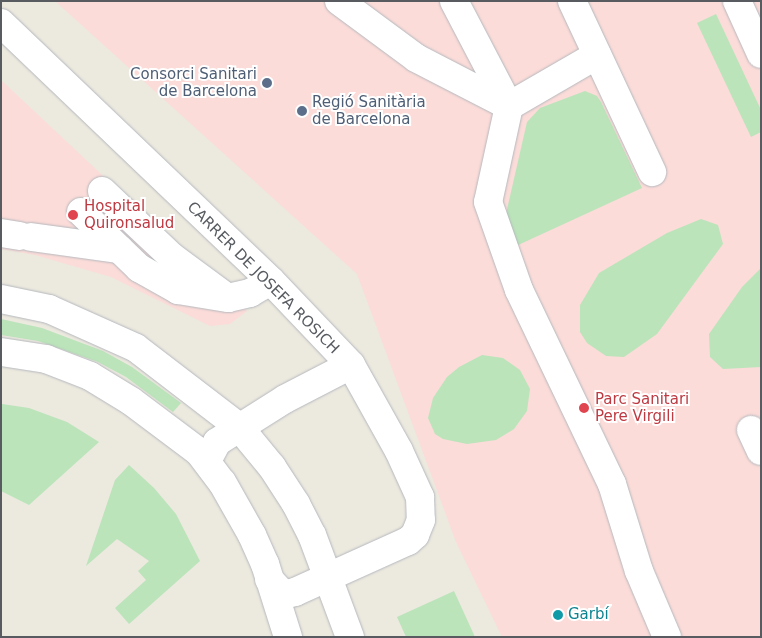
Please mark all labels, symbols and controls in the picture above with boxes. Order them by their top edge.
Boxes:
place label: Consorci Sanitari de Barcelona [130,65,257,100]
marker: Consorci Sanitari de Barcelona [261,77,273,89]
place label: Regió Sanitària de Barcelona [312,93,426,128]
marker: Regió Sanitària de Barcelona [296,105,308,117]
place label: Hospital Quironsalud [84,197,174,232]
street label: CARRER DE JOSEFA ROSICH [183,198,343,358]
marker: Hospital Quironsalud [66,208,80,222]
place label: Parc Sanitari Pere Virgili [595,390,689,425]
marker: Parc Sanitari Pere Virgili [577,401,591,415]
place label: Garbí [568,606,609,624]
marker: Garbí [552,609,564,621]

